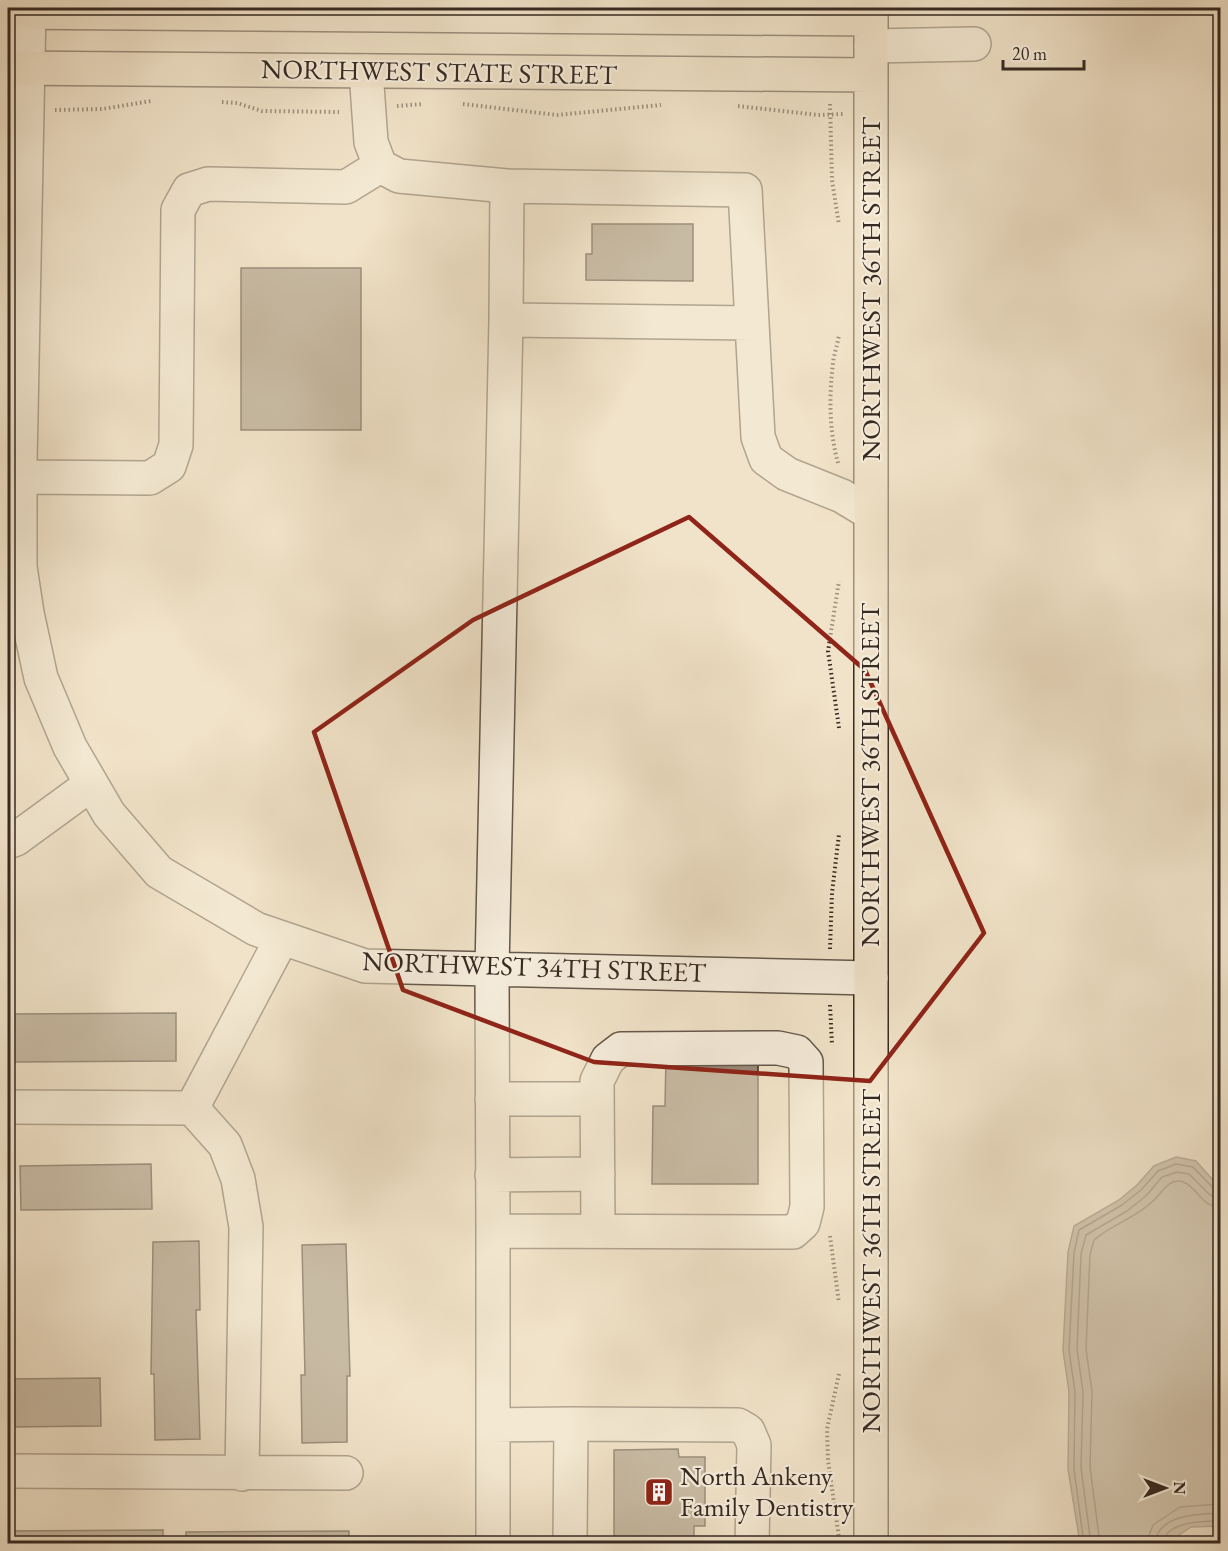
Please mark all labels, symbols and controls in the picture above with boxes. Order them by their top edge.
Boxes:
scale bar [1003,33,1084,71]
text: 20 m [1012,42,1047,65]
street label: NORTHWEST STATE STREET [261,51,618,92]
street label: NORTHWEST 36TH STREET [853,116,888,461]
street label: NORTHWEST 36TH STREET [852,602,887,947]
street label: NORTHWEST 34TH STREET [361,943,708,990]
street label: NORTHWEST 36TH STREET [853,1088,888,1433]
place label: North Ankeny Family Dentistry [680,1458,854,1524]
north arrow [1135,1458,1195,1518]
building icon: North Ankeny Family Dentistry [643,1476,675,1508]
text: N [1169,1482,1190,1495]

